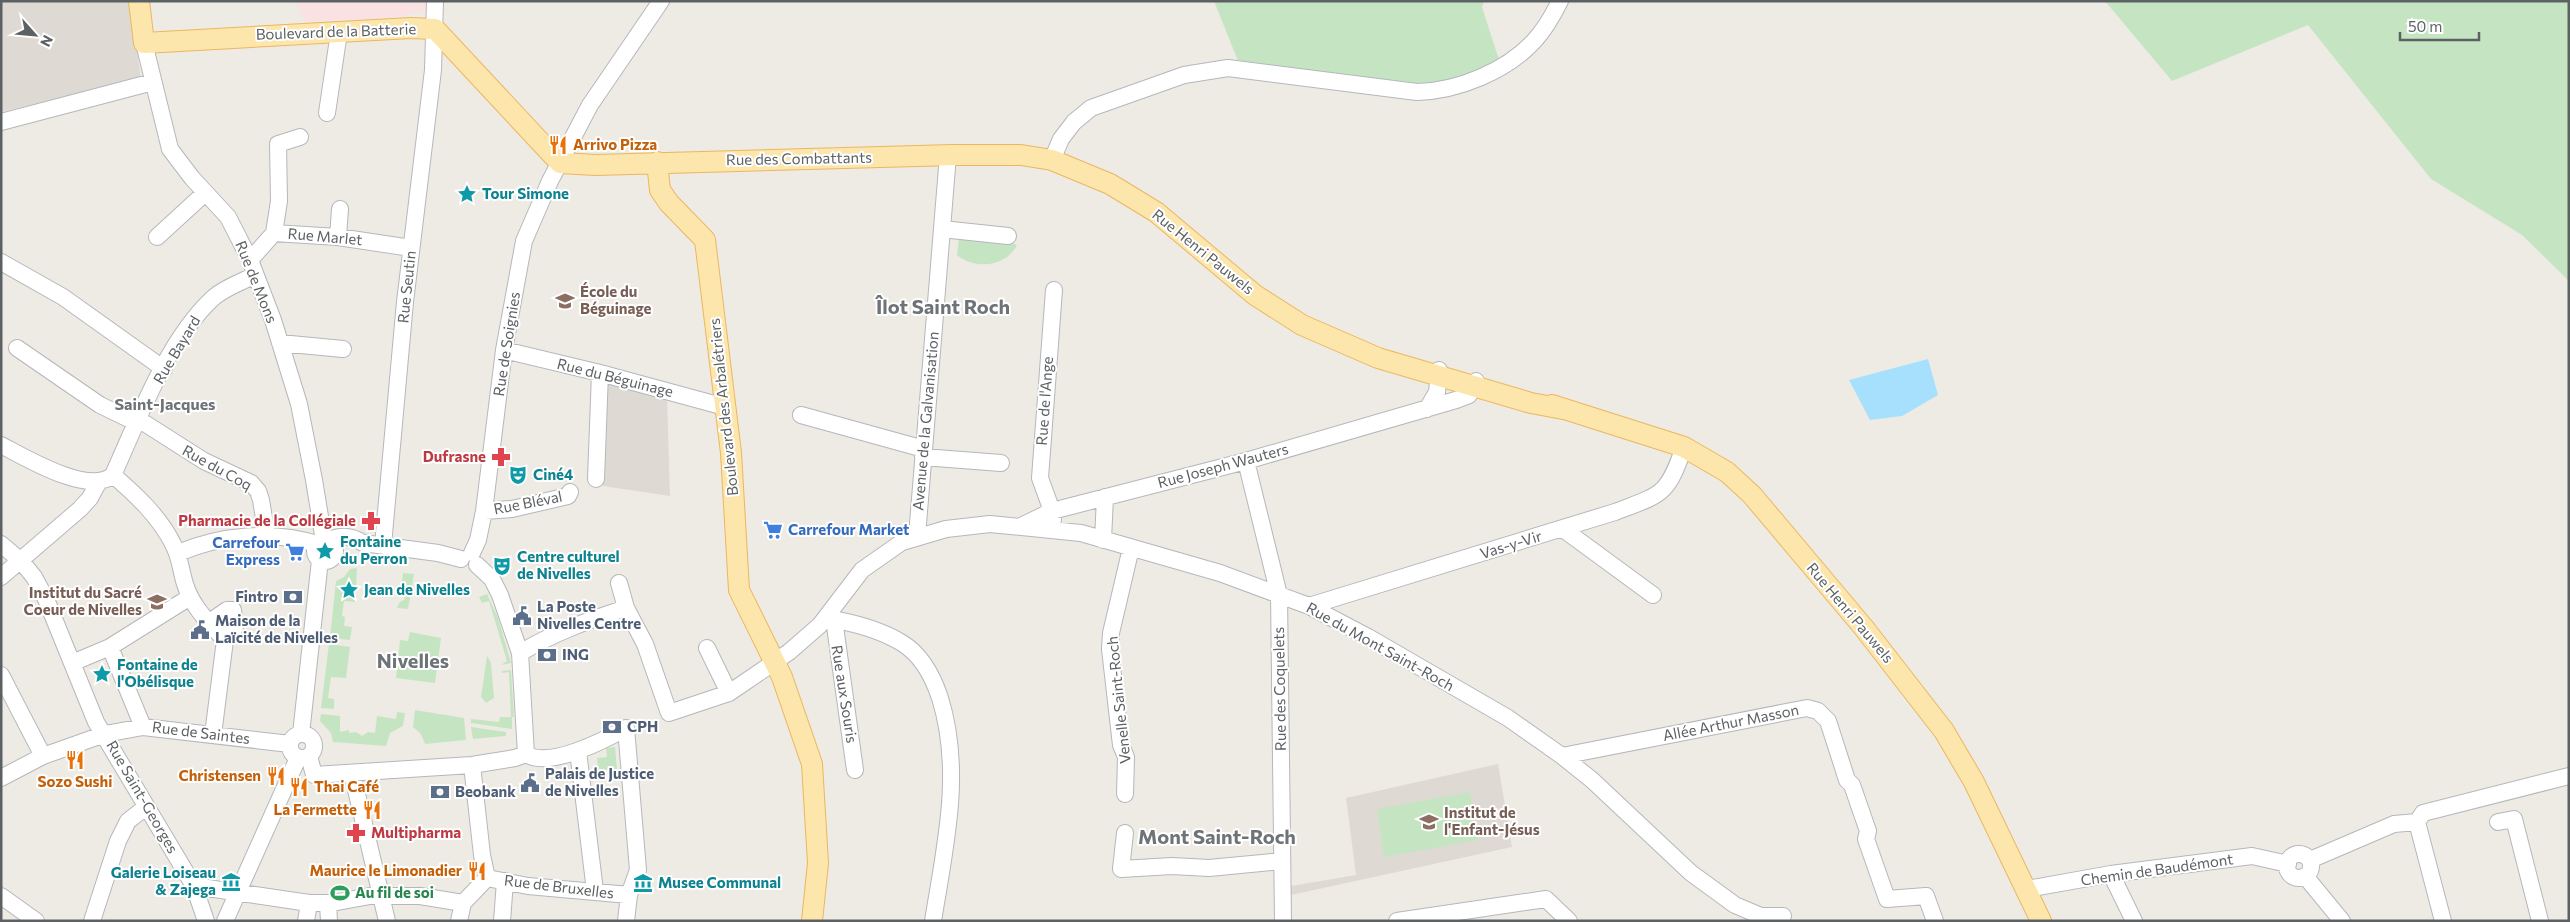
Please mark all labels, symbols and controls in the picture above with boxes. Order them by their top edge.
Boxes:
north arrow [10,10,60,60]
scale bar [2400,10,2479,42]
text: 50 m [2408,17,2442,35]
street label: Boulevard de la Batterie [255,19,417,43]
text: N [37,33,57,50]
restaurant icon: Arrivo Pizza [547,134,569,156]
place label: Arrivo Pizza [573,135,657,153]
street label: Rue des Combattants [726,148,872,168]
place icon: Tour Simone [456,183,478,205]
place label: Tour Simone [482,184,569,202]
street label: Rue Henri Pauwels [1149,205,1258,298]
street label: Rue Marlet [287,224,363,248]
street label: Rue de Mons [232,238,282,326]
street label: Rue Seutin [393,250,419,324]
place label: École du Béguinage [580,282,651,317]
street label: Rue de Soignies [489,290,523,397]
school or university icon: École du Béguinage [554,290,576,312]
district label: Îlot Saint Roch [875,294,1010,318]
street label: Rue Bayard [149,312,204,387]
street label: Boulevard des Arbalétriers [705,317,741,497]
street label: Avenue de la Galvanisation [908,331,942,511]
street label: Rue du Béguinage [555,354,675,400]
street label: Rue de l'Ange [1032,356,1056,446]
district label: Saint-Jacques [114,394,216,413]
street label: Rue Joseph Wauters [1155,439,1290,491]
street label: Rue du Coq [179,441,256,494]
pharmacy icon: Dufrasne [490,446,512,468]
place label: Dufrasne [423,447,486,465]
theatre icon: Ciné4 [507,464,529,486]
place label: Ciné4 [533,465,573,483]
street label: Rue Bléval [492,487,564,517]
pharmacy icon: Pharmacie de la Collégiale [360,510,382,532]
place label: Pharmacie de la Collégiale [178,511,356,529]
supermarket icon: Carrefour Market [762,519,784,541]
place label: Carrefour Market [788,520,909,538]
street label: Vas-y-Vir [1477,526,1544,562]
place label: Fontaine du Perron [340,532,407,567]
place label: Carrefour Express [212,533,280,568]
place icon: Fontaine du Perron [314,540,336,562]
supermarket icon: Carrefour Express [284,541,306,563]
place label: Centre culturel de Nivelles [517,547,620,582]
theatre icon: Centre culturel de Nivelles [491,555,513,577]
street label: Rue Henri Pauwels [1804,558,1898,666]
place icon: Jean de Nivelles [338,579,360,601]
place label: Jean de Nivelles [364,580,470,598]
place label: Institut du Sacré Coeur de Nivelles [24,583,142,618]
bank icon: Fintro [282,586,304,608]
place label: Fintro [235,587,278,605]
school or university icon: Institut du Sacré Coeur de Nivelles [146,591,168,613]
place label: La Poste Nivelles Centre [537,597,641,632]
street label: Rue du Mont Saint-Roch [1304,598,1457,694]
public building icon: La Poste Nivelles Centre [511,605,533,627]
place label: Maison de la Laïcité de Nivelles [215,611,338,646]
public building icon: Maison de la Laïcité de Nivelles [189,619,211,641]
street label: Rue des Coquelets [1269,627,1289,751]
street label: Venelle Saint-Roch [1102,635,1134,765]
bank icon: ING [536,644,558,666]
street label: Rue aux Souris [828,644,862,744]
place label: ING [562,645,589,663]
district label: Nivelles [377,648,449,672]
place label: Fontaine de l'Obélisque [117,655,198,690]
place icon: Fontaine de l'Obélisque [91,663,113,685]
street label: Allée Arthur Masson [1661,700,1800,744]
bank icon: CPH [601,716,623,738]
street label: Rue de Saintes [151,717,251,747]
place label: CPH [627,717,658,735]
street label: Rue Saint-Georges [103,737,183,856]
restaurant icon: Sozo Sushi [64,749,86,771]
place label: Palais de Justice de Nivelles [545,764,654,799]
restaurant icon: Christensen [265,765,287,787]
place label: Christensen [178,766,261,784]
place label: Sozo Sushi [38,772,112,790]
public building icon: Palais de Justice de Nivelles [519,772,541,794]
restaurant icon: Thai Café [288,776,310,798]
place label: Thai Café [314,777,379,795]
bank icon: Beobank [429,781,451,803]
place label: Beobank [455,782,516,800]
restaurant icon: La Fermette [361,799,383,821]
place label: La Fermette [274,800,357,818]
place label: Institut de l'Enfant-Jésus [1444,803,1540,838]
school or university icon: Institut de l'Enfant-Jésus [1418,811,1440,833]
pharmacy icon: Multipharma [345,822,367,844]
place label: Multipharma [371,823,461,841]
district label: Mont Saint-Roch [1138,824,1296,848]
street label: Chemin de Baudémont [2079,849,2234,889]
restaurant icon: Maurice le Limonadier [466,860,488,882]
place label: Maurice le Limonadier [309,861,462,879]
place label: Galerie Loiseau & Zajega [111,863,216,898]
street label: Rue de Bruxelles [503,870,615,902]
museum icon: Galerie Loiseau & Zajega [220,871,242,893]
museum icon: Musee Communal [632,872,654,894]
place label: Musee Communal [658,873,781,891]
sports icon: Au fil de soi [329,882,351,904]
place label: Au fil de soi [355,883,434,901]

